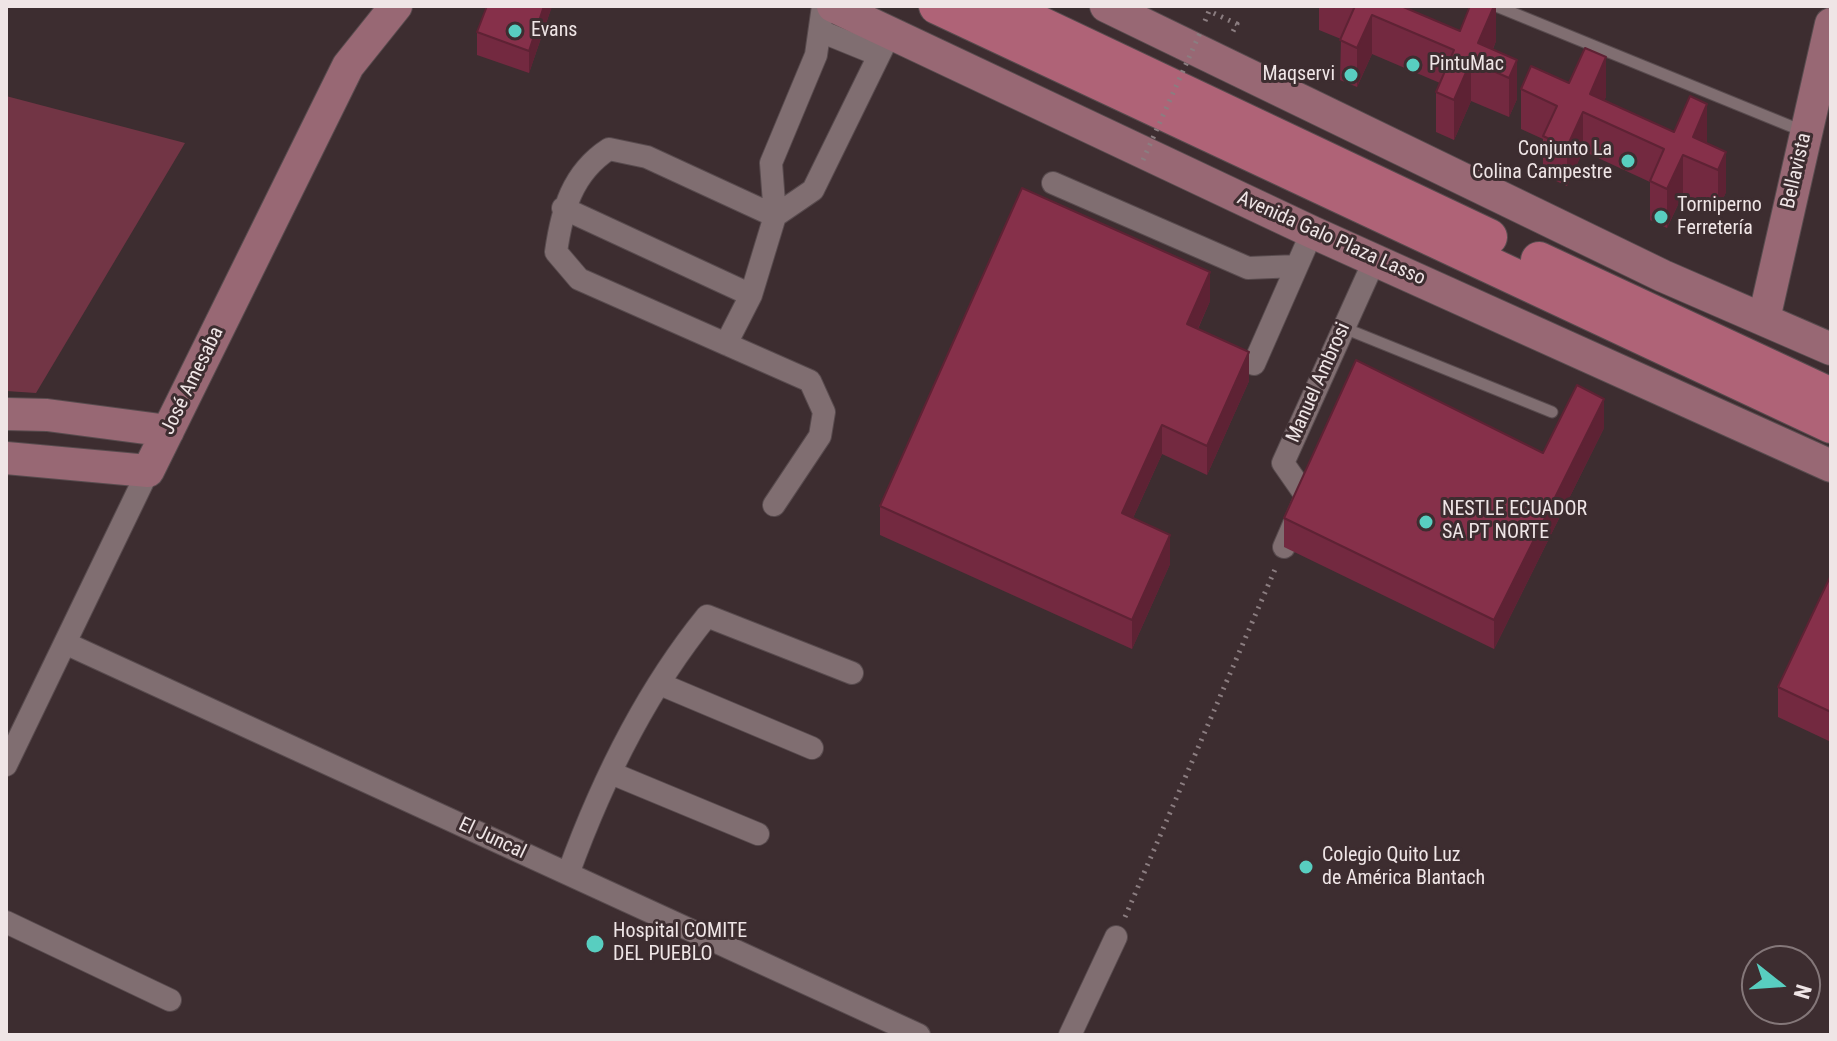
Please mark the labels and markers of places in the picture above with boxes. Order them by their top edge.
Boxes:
place label: Evans [531,19,577,43]
marker: Evans [506,22,524,40]
place label: PintuMac [1429,53,1504,77]
marker: PintuMac [1404,56,1422,74]
place label: Maqservi [1262,63,1335,87]
marker: Maqservi [1342,66,1360,84]
place label: Conjunto La Colina Campestre [1472,138,1612,185]
marker: Conjunto La Colina Campestre [1619,152,1637,170]
place label: Torniperno Ferretería [1677,194,1762,241]
marker: Torniperno Ferretería [1652,208,1670,226]
place label: NESTLE ECUADOR SA PT NORTE [1442,498,1587,545]
marker: NESTLE ECUADOR SA PT NORTE [1417,513,1435,531]
place label: Colegio Quito Luz de América Blantach [1322,844,1485,891]
marker: Colegio Quito Luz de América Blantach [1297,858,1315,876]
place label: Hospital COMITE DEL PUEBLO [613,920,747,967]
marker: Hospital COMITE DEL PUEBLO [584,933,606,955]

